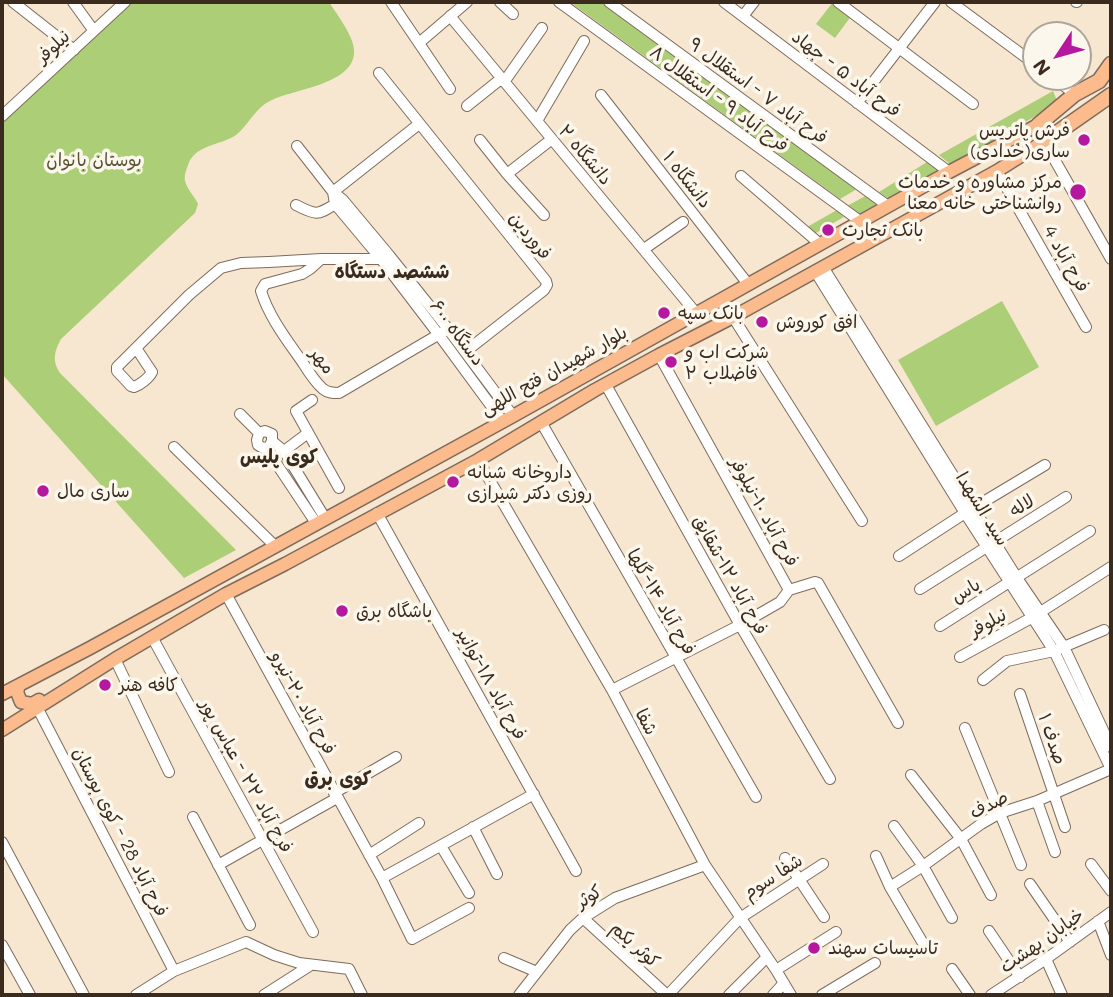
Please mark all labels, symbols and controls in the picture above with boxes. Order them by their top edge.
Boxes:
north arrow [1022,21,1092,91]
street label: نیلوفر [31,26,75,68]
street label: فرح آباد ۵ - جهاد [787,26,905,122]
street label: فرح آباد ۷ - استقلال ۹ [684,33,832,149]
street label: فرح آباد ۹ - استقلال ۸ [645,41,793,157]
text: N [1027,54,1056,81]
place label: فرش پاتریس (خدادی)ساری [970,119,1070,162]
street label: دانشگاه ۲ [554,121,616,189]
marker: فرش پاتریس (خدادی)ساری [1076,132,1092,148]
street label: دانشگاه ۱ [658,147,716,213]
park label: بوستان بانوان [46,149,142,171]
place label: مرکز مشاوره و خدمات روانشناختی خانه معنا [898,171,1062,214]
marker: مرکز مشاوره و خدمات روانشناختی خانه معنا [1068,182,1088,202]
street label: فروردین [504,208,556,264]
place label: بانک تجارت [842,219,924,241]
marker: بانک تجارت [820,222,836,238]
street label: فرح آباد 4 [1038,222,1094,296]
district label: ششصد دستگاه [335,261,449,283]
street label: ۶۰۰ دستگاه [425,296,489,370]
place label: بانک سپه [678,302,744,324]
marker: بانک سپه [656,305,672,321]
place label: افق کوروش [776,311,857,333]
marker: افق کوروش [754,314,770,330]
street label: بلوار شهیدان فتح اللهی [477,322,631,420]
place label: شرکت اب و فاضلاب ۲ [685,341,769,384]
street label: مهر [305,344,339,378]
marker: شرکت اب و فاضلاب ۲ [663,354,679,370]
district label: کوی پلیس [240,446,318,468]
street label: فرح آباد ۱۰-نیلوفر [725,454,803,570]
place label: داروخانه شبانه روزی دکتر شیرازی [467,461,592,504]
street label: سید الشهدا [951,468,1013,550]
marker: داروخانه شبانه روزی دکتر شیرازی [445,474,461,490]
place label: ساری مال [57,480,130,502]
marker: ساری مال [35,483,51,499]
street label: لاله [1006,490,1038,522]
street label: فرح آباد ۱۲-شقایق [688,512,772,638]
street label: فرح آباد ۱۴-گلها [622,545,700,659]
street label: یاس [947,574,985,608]
place label: باشگاه برق [356,600,432,622]
marker: باشگاه برق [334,603,350,619]
street label: نیلوفر [966,604,1010,642]
street label: فرح آباد ۱۸-توانیر [451,624,531,744]
street label: فرح آباد ۲۰-نیرو [266,648,340,758]
place label: کافه هنر [119,674,178,696]
marker: کافه هنر [97,677,113,693]
street label: فرح آباد ۲۲ - عباس پور [195,695,297,857]
street label: شفا [630,705,662,739]
street label: صدف ۱ [1033,711,1071,767]
street label: فرح آباد 28 - کوی بوستان [68,744,172,920]
district label: کوی برق [305,768,371,790]
street label: صدف [966,786,1012,824]
street label: شفا سوم [739,850,807,904]
street label: کوثر [572,880,606,914]
street label: خیابان بهشت [996,904,1088,978]
street label: کوثر یکم [606,917,664,973]
place label: تاسیسات سهند [828,937,938,959]
marker: تاسیسات سهند [806,940,822,956]

